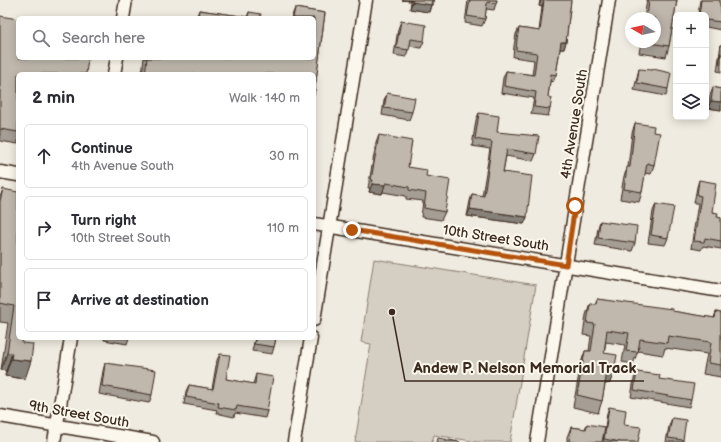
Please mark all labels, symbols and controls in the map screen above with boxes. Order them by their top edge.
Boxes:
north arrow [625,12,661,48]
map controls [673,12,709,120]
button: + [673,12,709,48]
search box [16,16,316,60]
icon: search [30,27,52,49]
text: Search here [62,29,145,48]
button: − [673,48,709,84]
street label: 4th Avenue South [557,68,591,180]
button: layers [673,84,709,120]
text: 2 min [32,88,75,108]
text: Walk · 140 m [229,90,300,106]
text: Continue [71,139,133,158]
icon: ahead [33,145,55,167]
text: 30 m [269,148,299,164]
text: 4th Avenue South [71,158,174,174]
route start [566,197,584,215]
text: Turn right [71,211,136,230]
icon: right [33,217,55,239]
text: 110 m [267,220,299,236]
route end [343,221,361,239]
street label: 10th Street South [442,221,551,255]
text: 10th Street South [71,230,171,246]
icon: arrive [33,289,55,311]
text: Arrive at destination [71,291,209,310]
callout: Andew P. Nelson Memorial Track [405,354,644,381]
text: Andew P. Nelson Memorial Track [413,359,637,378]
street label: 9th Street South [27,397,131,431]

